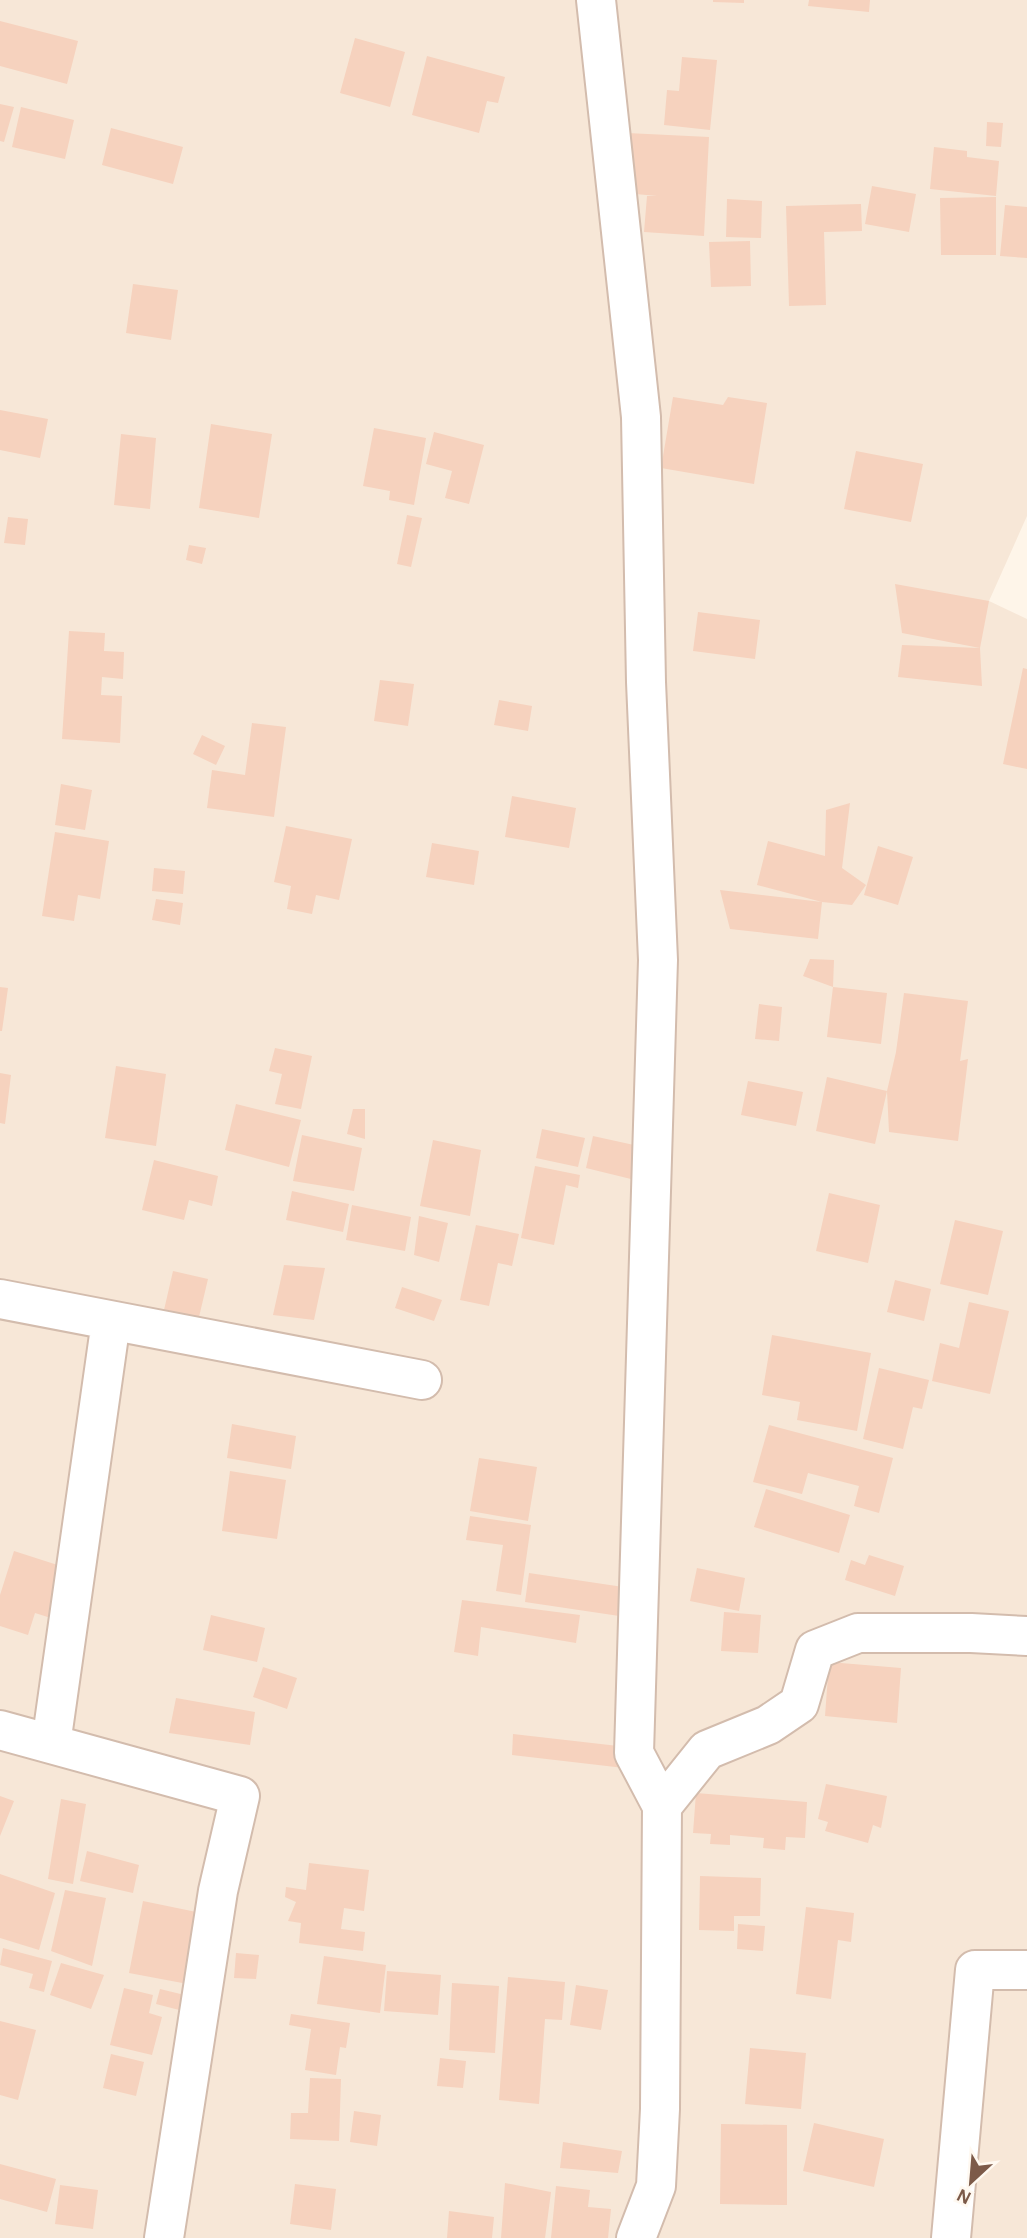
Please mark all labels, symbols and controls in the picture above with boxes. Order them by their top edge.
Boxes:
north arrow [936,2147,1006,2217]
text: N [954,2184,974,2207]

